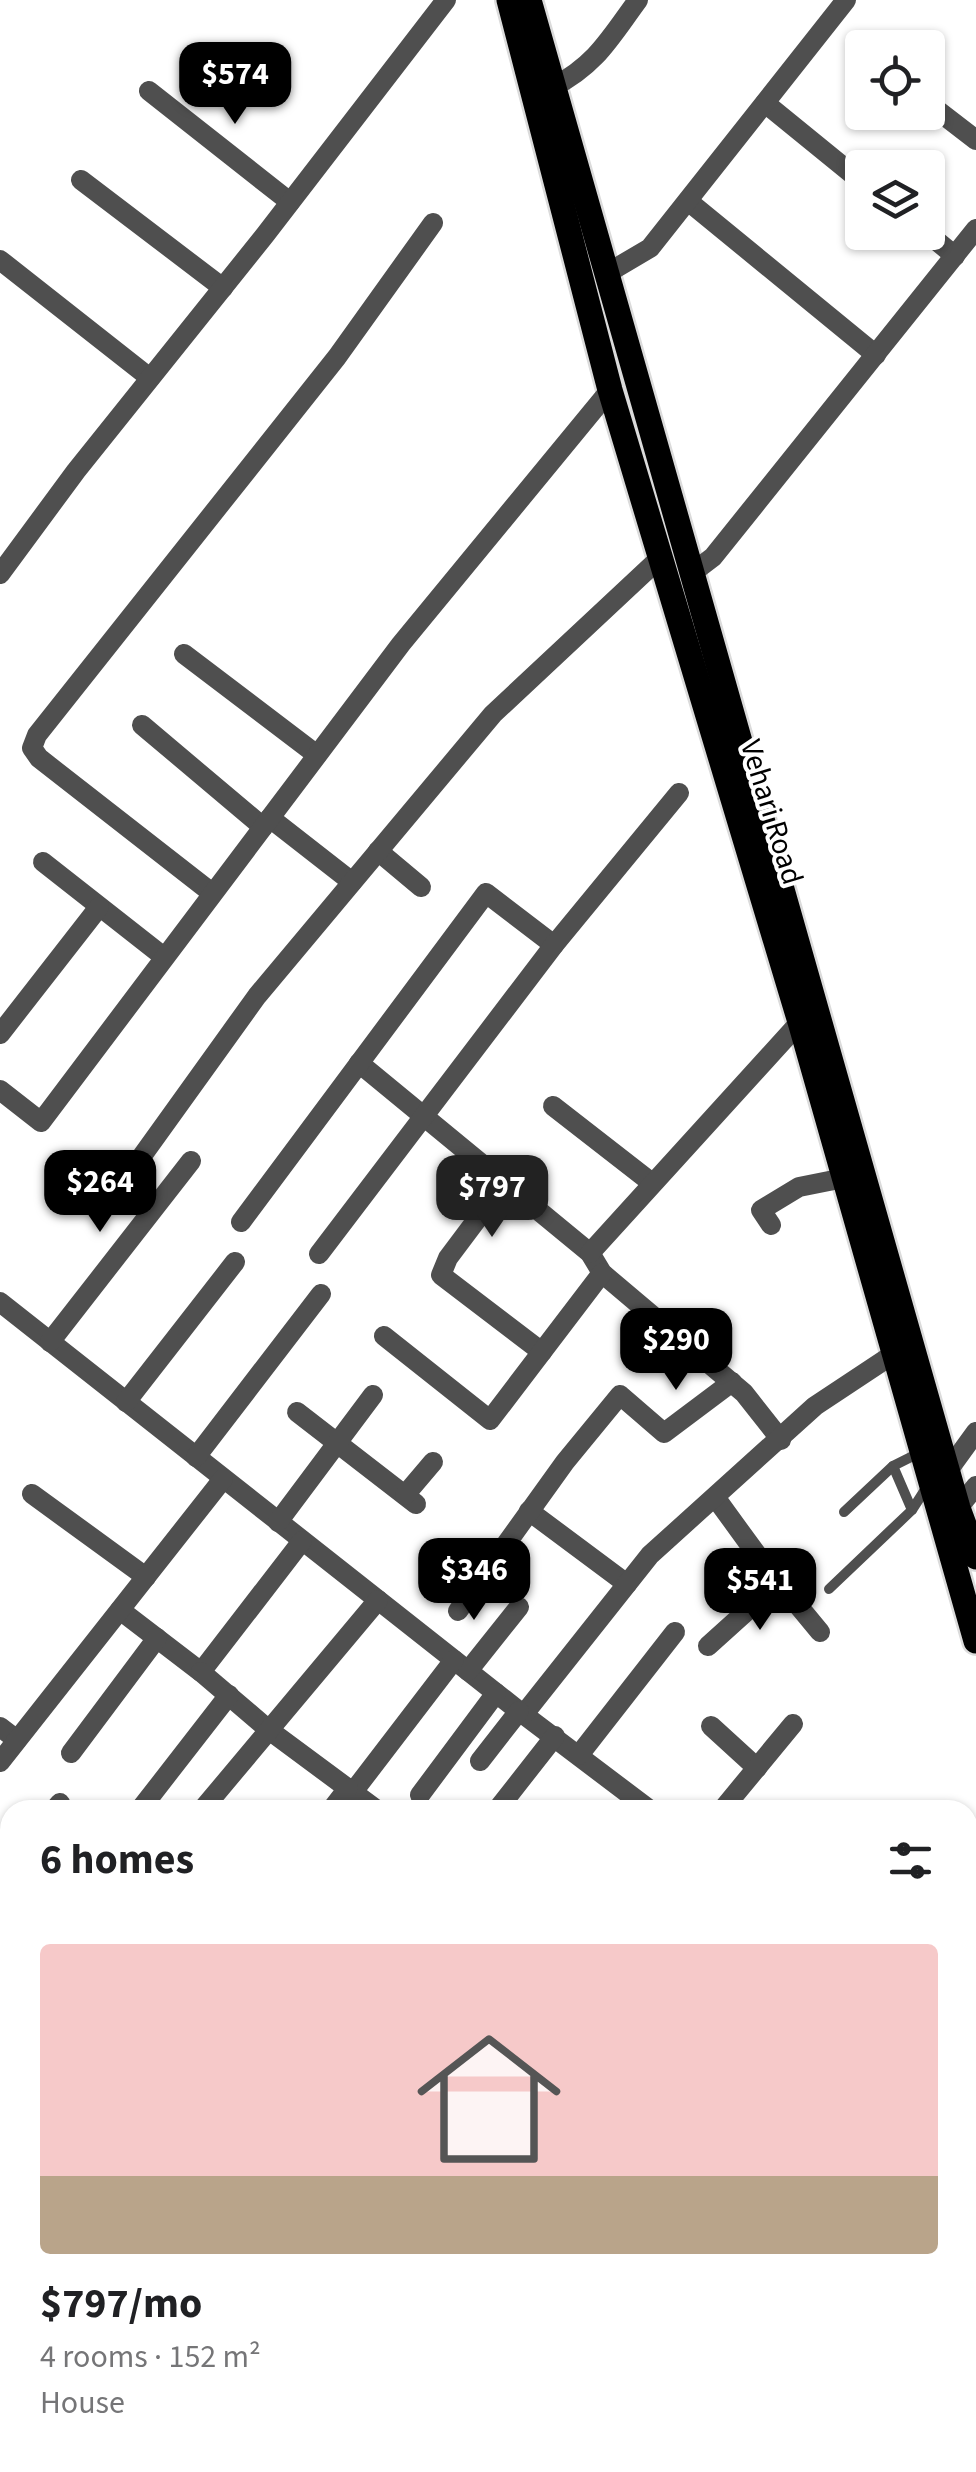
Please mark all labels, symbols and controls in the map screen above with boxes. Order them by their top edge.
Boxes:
map controls [845,30,945,250]
button: locate [845,30,945,130]
pin: $574 [176,42,294,127]
text: $574 [201,51,269,97]
button: layers [845,150,945,250]
street label: Vehari Road [729,734,814,890]
pin: $264 [41,1150,159,1235]
pin: $797 [433,1155,551,1240]
text: $264 [66,1159,134,1205]
text: $797 [458,1164,526,1210]
pin: $290 [617,1308,735,1393]
text: $290 [642,1317,710,1363]
pin: $346 [415,1538,533,1623]
text: $346 [440,1547,508,1593]
pin: $541 [701,1548,819,1633]
text: $541 [726,1557,794,1603]
text: 6 homes [40,1830,194,1890]
icon: filters [883,1833,938,1888]
icon: home [399,2009,579,2189]
text: $797/mo [40,2274,202,2334]
text: 4 rooms · 152 m² [40,2334,261,2380]
text: House [40,2380,125,2426]

